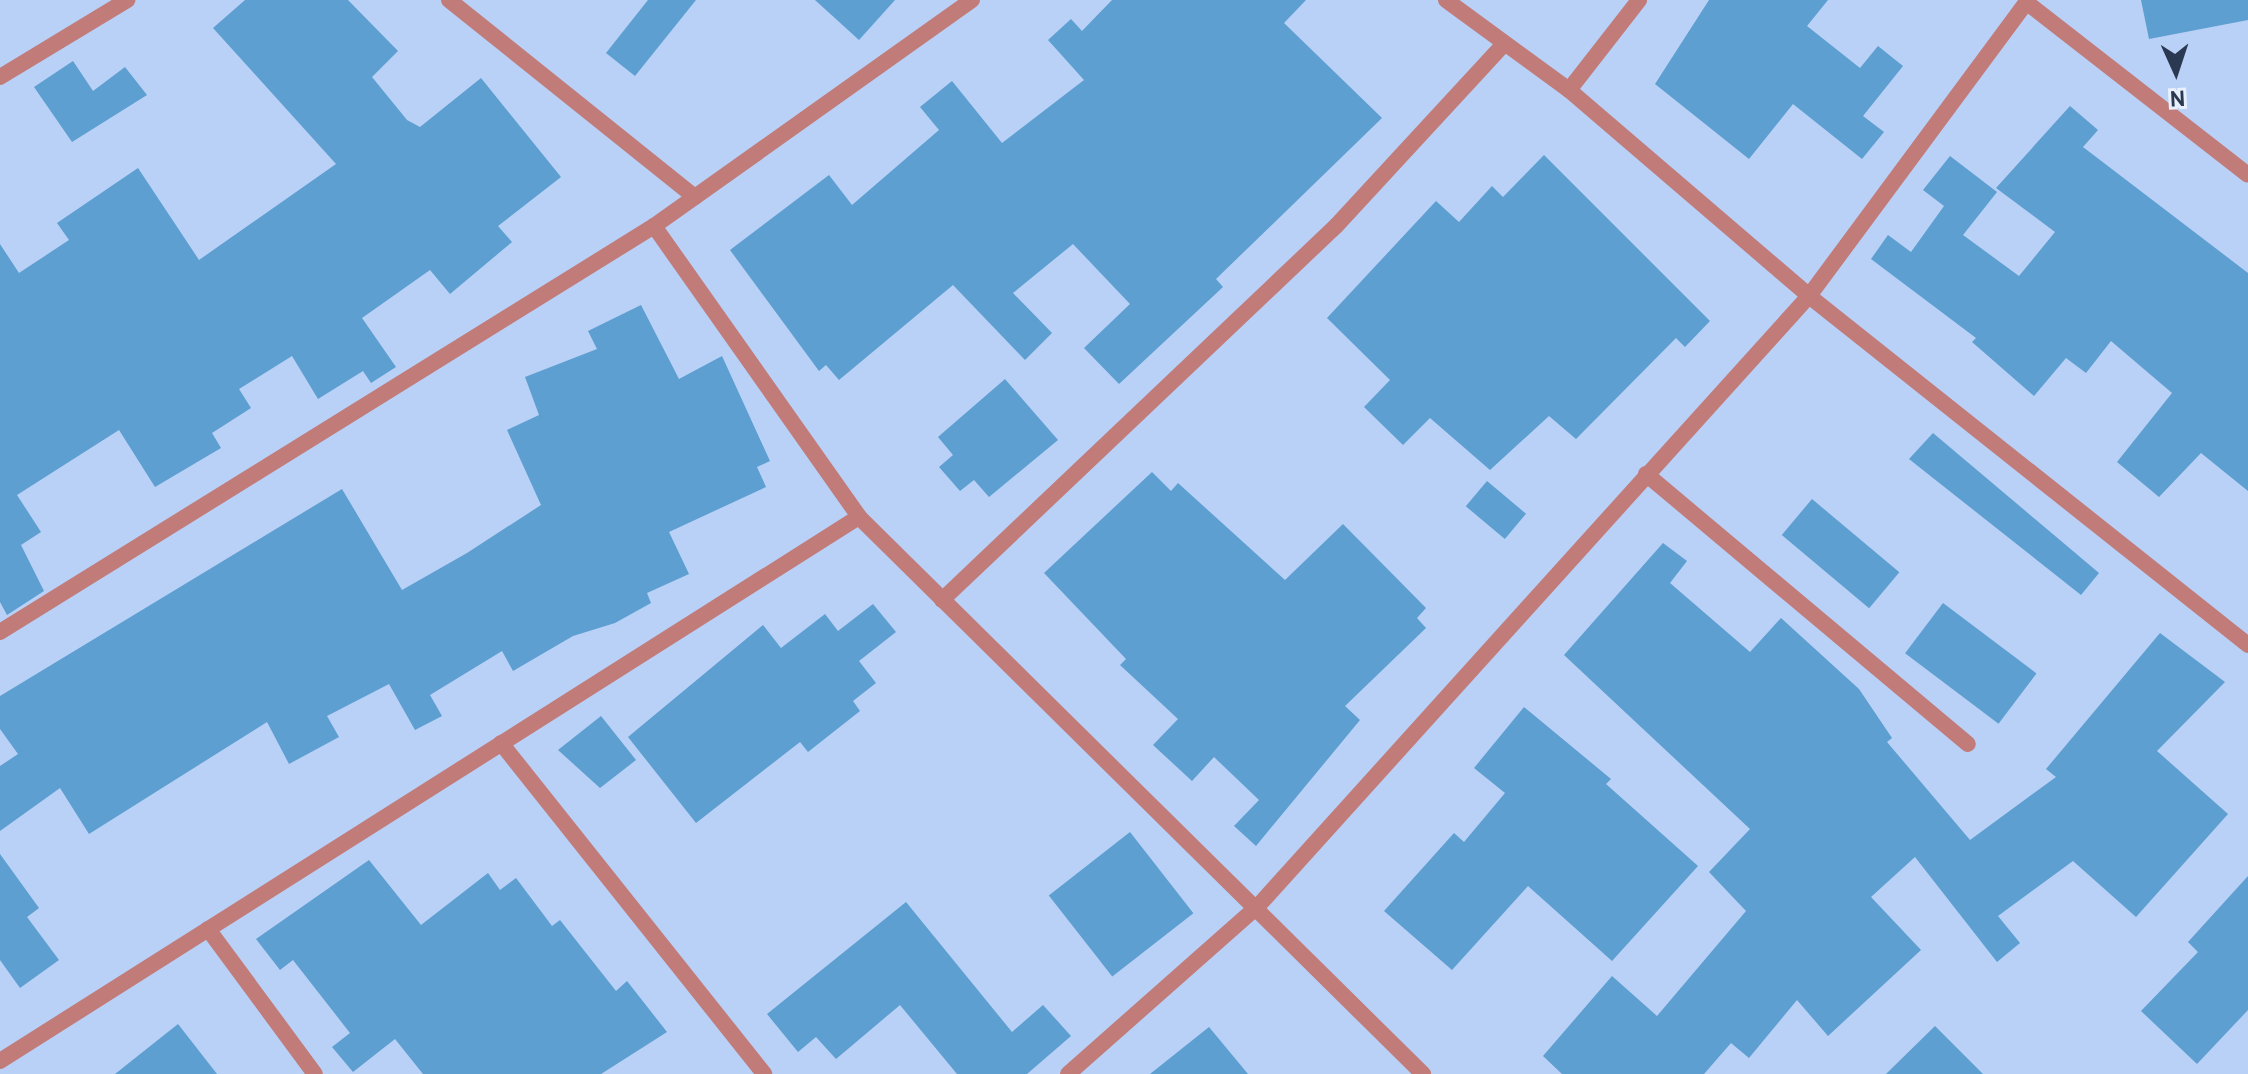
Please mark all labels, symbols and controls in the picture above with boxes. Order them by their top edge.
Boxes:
north arrow [2136,32,2216,112]
text: N [2169,83,2186,110]

